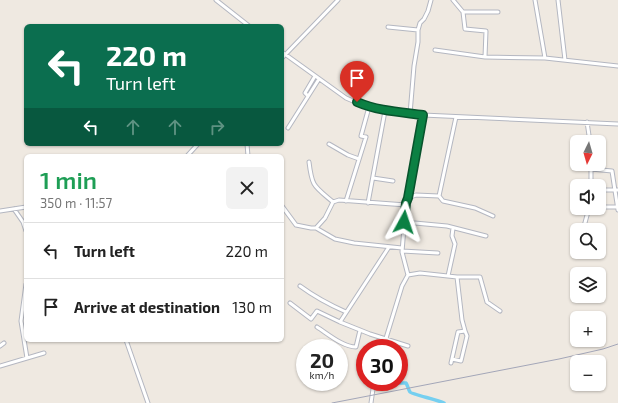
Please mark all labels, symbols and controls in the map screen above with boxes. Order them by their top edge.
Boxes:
text: 220 m [106,38,187,72]
icon: left [40,40,92,92]
pin [340,61,374,102]
icon: arrive [346,67,368,89]
text: Turn left [106,72,176,94]
icon: left [80,116,102,138]
icon: ahead [122,116,144,138]
icon: ahead [164,116,186,138]
icon: right [206,116,228,138]
north arrow [570,135,606,171]
map controls [570,135,606,391]
text: 1 min [40,165,97,194]
button: close [226,167,268,209]
button: sound [570,179,606,215]
text: 350 m · 11:57 [40,195,112,211]
position arrow [383,201,425,243]
button: search [570,223,606,259]
icon: left [40,240,62,262]
text: Turn left [74,242,135,260]
text: 220 m [226,242,268,260]
button: layers [570,267,606,303]
icon: arrive [40,296,62,318]
text: Arrive at destination [74,298,220,316]
text: 130 m [232,298,272,316]
button: + [570,311,606,347]
speed limit sign: 30 [356,339,408,391]
text: 20 [310,348,334,372]
button: − [570,355,606,391]
text: km/h [310,369,334,381]

